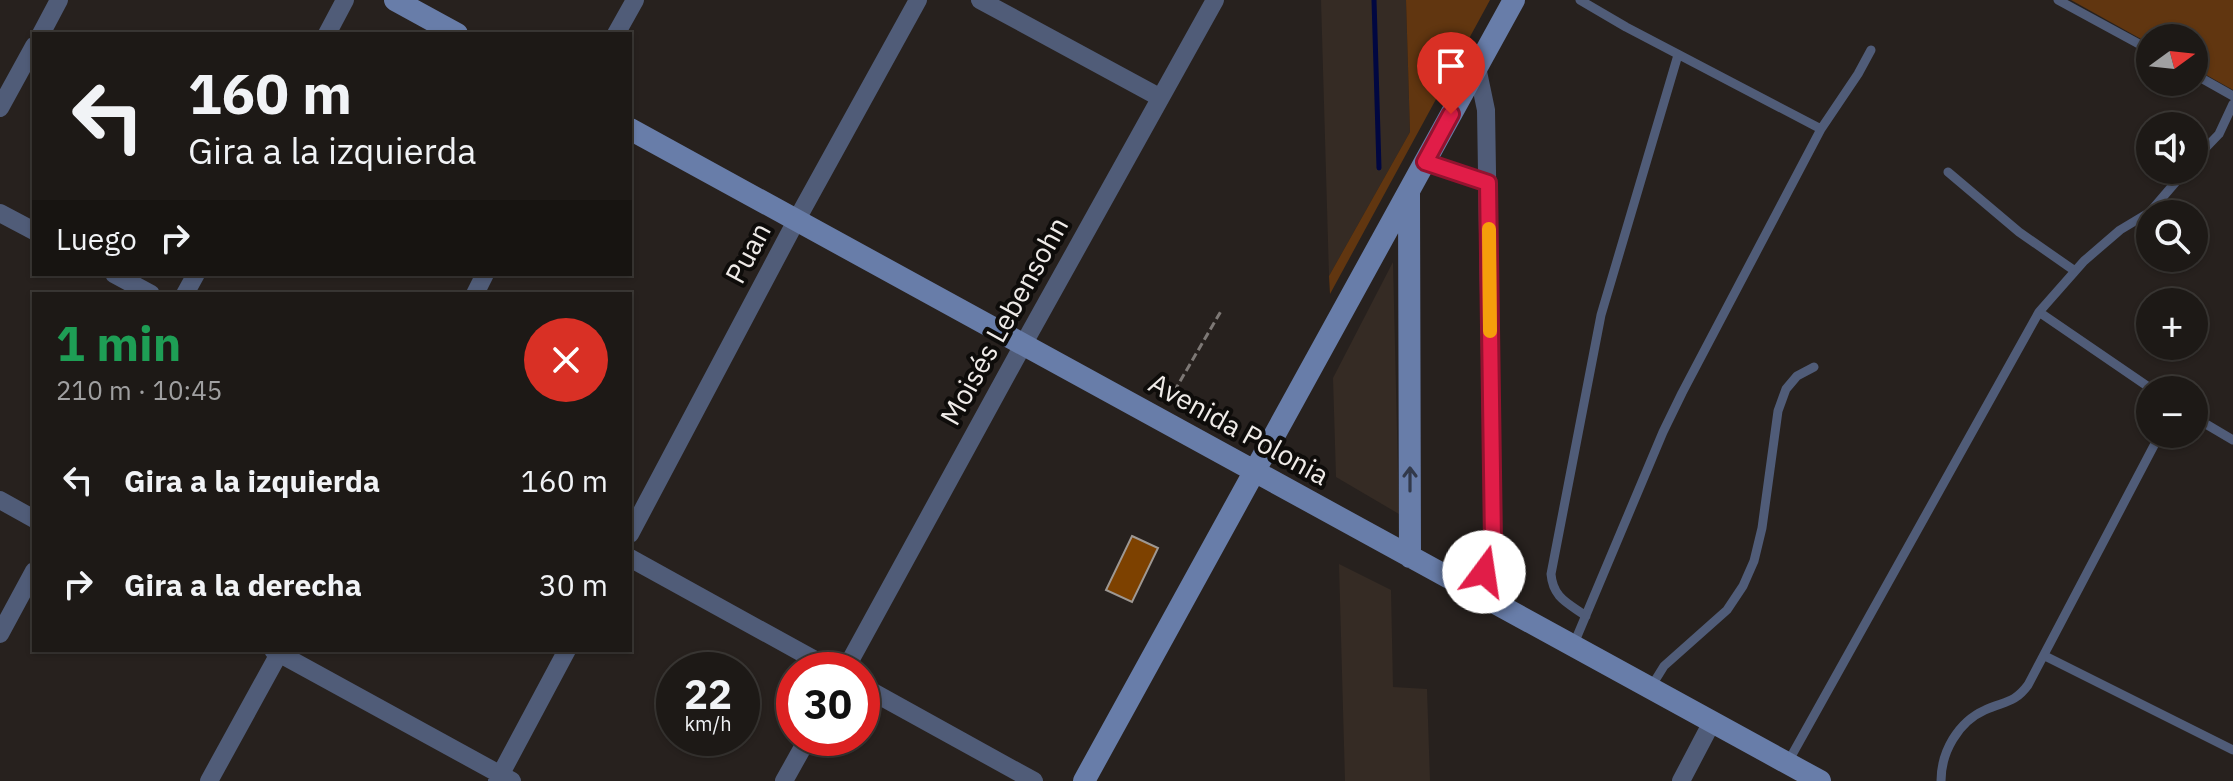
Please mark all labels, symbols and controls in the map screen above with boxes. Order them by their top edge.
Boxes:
north arrow [2136,24,2208,96]
map controls [2136,24,2208,448]
pin [1417,32,1485,114]
icon: arrive [1429,44,1473,88]
text: 160 m [188,57,352,129]
icon: left [56,64,160,168]
button: sound [2136,112,2208,184]
text: Gira a la izquierda [188,127,477,174]
button: search [2136,200,2208,272]
street label: Moisés Lebensohn [931,210,1076,431]
icon: right [153,216,197,260]
street label: Puan [716,216,779,290]
text: Luego [56,219,137,258]
button: + [2136,288,2208,360]
text: 1 min [56,312,181,374]
button: close [524,318,608,402]
street label: Avenida Polonia [1143,364,1336,493]
text: 210 m · 10:45 [56,373,222,407]
button: − [2136,376,2208,448]
icon: left [56,458,100,502]
text: Gira a la izquierda [124,461,380,500]
text: 160 m [521,461,608,500]
one-way arrow [1402,466,1418,493]
position arrow [1442,530,1526,614]
icon: right [56,562,100,606]
text: Gira a la derecha [124,565,362,604]
text: 30 m [539,565,608,604]
speed limit sign: 30 [776,652,880,756]
text: 22 [684,668,732,720]
text: km/h [684,710,732,737]

